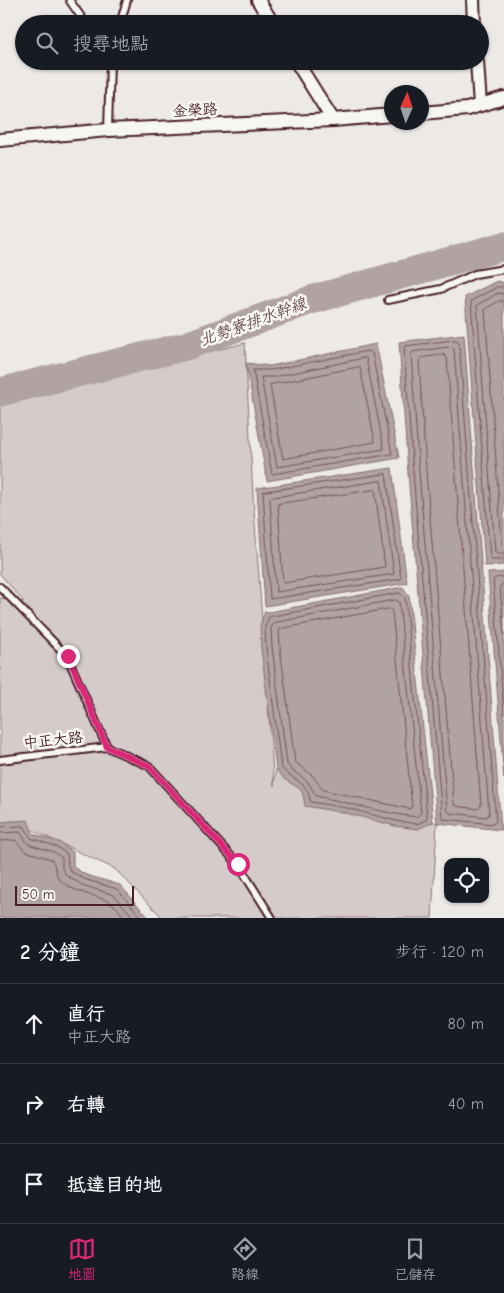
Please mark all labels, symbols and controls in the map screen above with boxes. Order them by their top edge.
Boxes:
search box [15,15,489,70]
icon: search [33,29,61,57]
text: 搜尋地點 [73,33,149,55]
north arrow [384,85,429,130]
street label: 金榮路 [172,100,218,120]
water label: 北勢寮排水幹線 [197,294,310,350]
route end [57,645,80,668]
street label: 中正大路 [22,728,84,752]
route start [227,853,250,876]
map controls [444,858,489,903]
button: locate [444,858,489,903]
scale bar [15,883,134,906]
text: 50 m [22,886,54,903]
text: 2 分鐘 [20,940,80,964]
text: 步行 · 120 m [395,943,484,961]
text: 直行 [67,1003,105,1025]
icon: ahead [20,1010,48,1038]
text: 80 m [447,1015,484,1033]
text: 中正大路 [67,1028,131,1046]
icon: right [20,1090,48,1118]
text: 右轉 [67,1094,105,1116]
text: 40 m [448,1095,484,1113]
icon: arrive [20,1170,48,1198]
text: 抵達目的地 [67,1174,162,1196]
tab: 地圖 [68,1235,96,1283]
tab: 路線 [231,1235,259,1283]
tab: 已儲存 [394,1235,436,1283]

